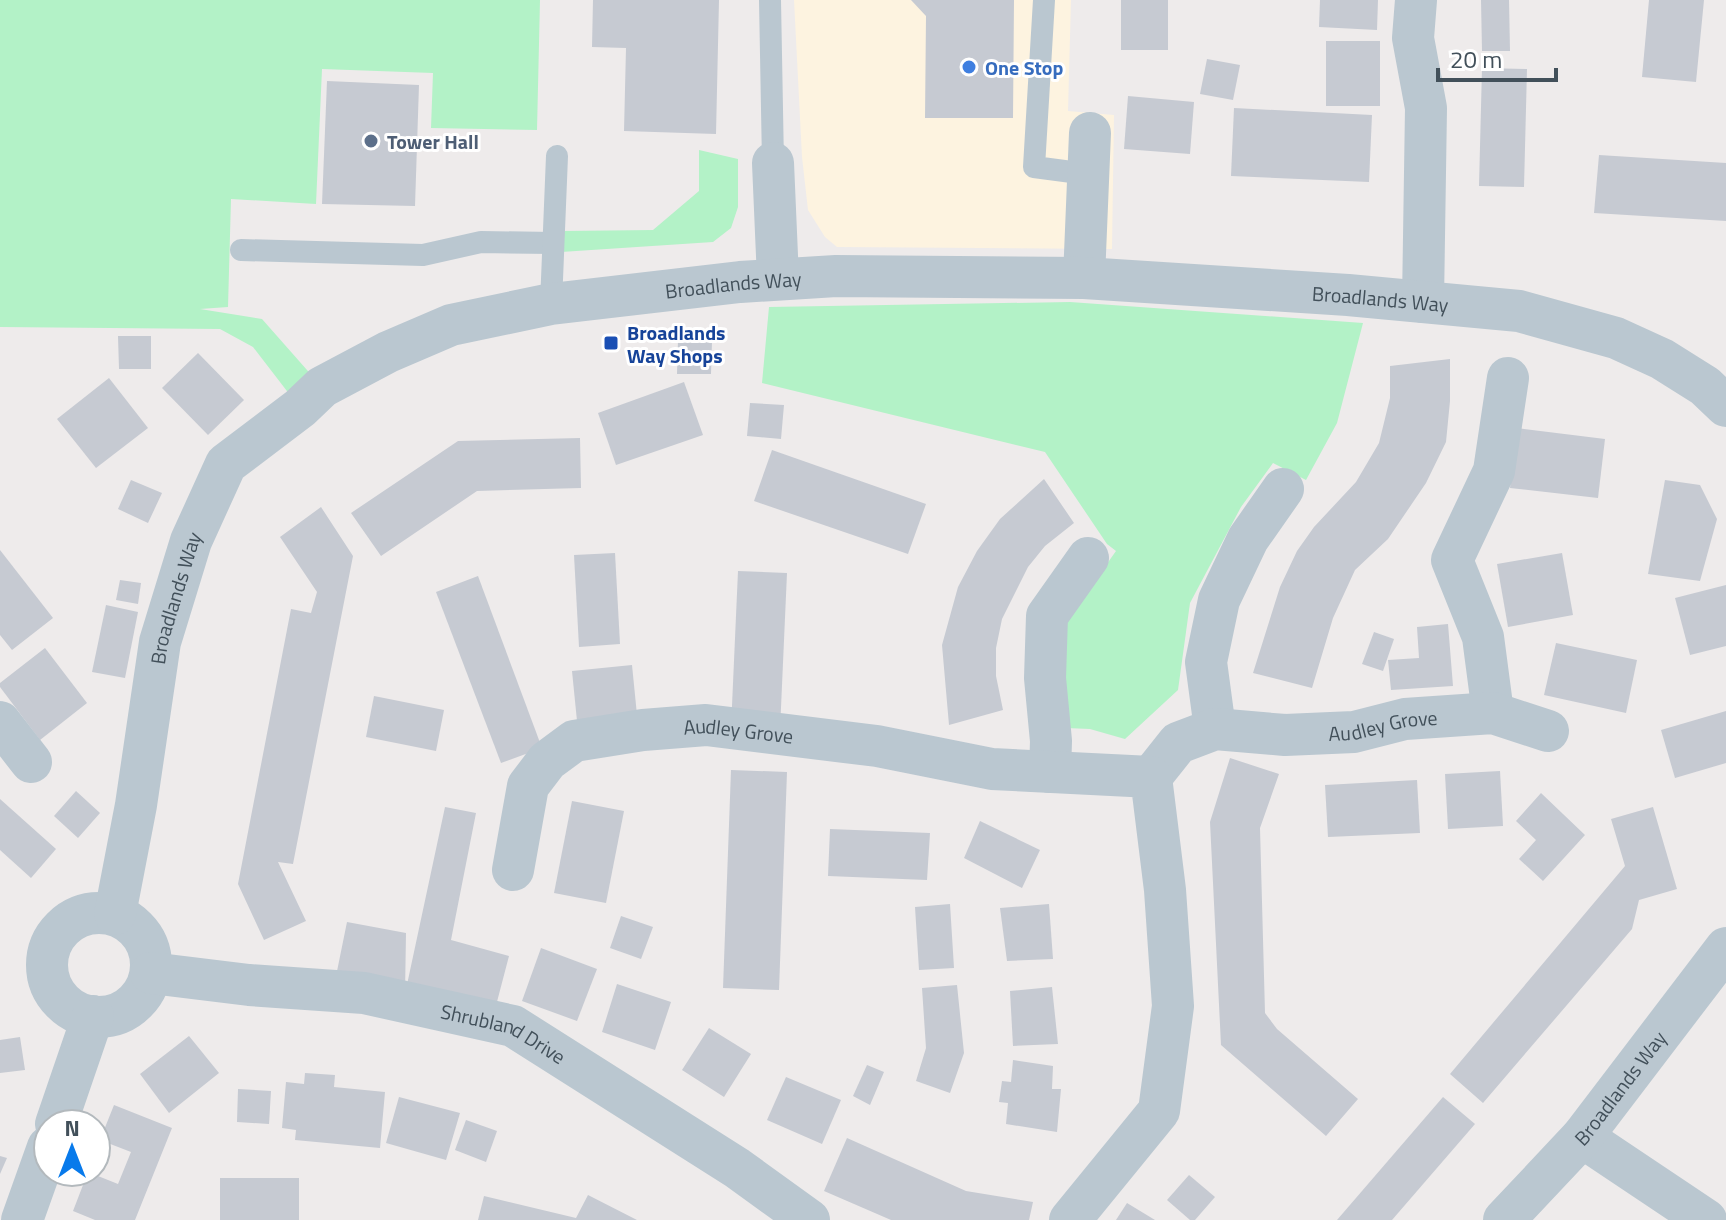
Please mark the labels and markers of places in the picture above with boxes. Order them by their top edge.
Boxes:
place label: One Stop [985,52,1063,83]
marker: One Stop [960,58,978,76]
place label: Tower Hall [387,126,479,157]
marker: Tower Hall [362,132,380,150]
place label: Broadlands Way Shops [627,317,726,371]
marker: Broadlands Way Shops [602,334,620,352]

